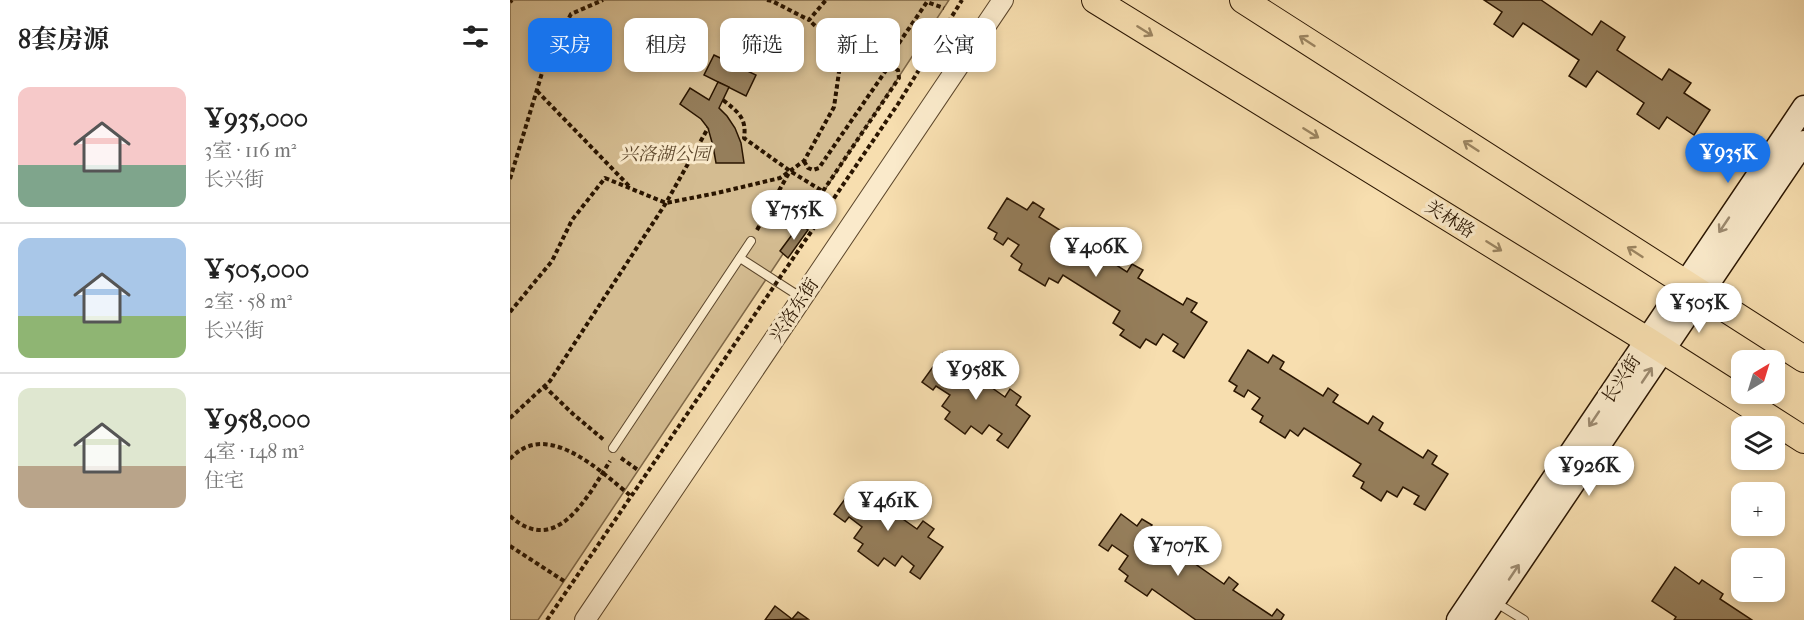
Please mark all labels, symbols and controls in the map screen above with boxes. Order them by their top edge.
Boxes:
chip: 买房 [528,18,612,72]
chip: 租房 [624,18,708,72]
chip: 筛选 [720,18,804,72]
chip: 新上 [816,18,900,72]
chip: 公寓 [912,18,996,72]
icon: filters [459,20,492,53]
text: 8套房源 [18,24,109,55]
one-way arrow [1136,25,1153,37]
one-way arrow [1299,35,1316,47]
text: ¥935,000 [204,103,308,134]
icon: home [66,111,138,183]
one-way arrow [1302,128,1319,140]
pin: ¥935K [1686,133,1770,184]
text: 3室 · 116 m² [204,139,296,162]
one-way arrow [1463,140,1480,152]
text: ¥935K [1699,141,1757,164]
park label: 兴洛湖公园 [620,144,713,165]
text: 长兴街 [204,168,264,191]
pin: ¥755K [752,190,836,241]
street label: 关林路 [1421,196,1478,243]
text: ¥755K [766,198,822,221]
one-way arrow [1718,217,1730,233]
pin: ¥406K [1054,227,1138,278]
text: ¥406K [1064,235,1128,258]
one-way arrow [1486,240,1503,253]
one-way arrow [1627,245,1644,257]
text: ¥505,000 [204,254,309,285]
icon: home [66,262,138,334]
street label: 兴洛东街 [766,275,823,346]
pin: ¥505K [1657,283,1741,334]
text: 2室 · 58 m² [204,290,292,313]
text: ¥505K [1670,291,1728,314]
text: 长兴街 [204,319,264,342]
pin: ¥958K [934,350,1018,401]
north arrow [1731,350,1785,404]
map controls [1731,350,1785,602]
street label: 长兴街 [1598,351,1645,408]
text: ¥958K [946,358,1006,381]
one-way arrow [1641,368,1653,384]
text: ¥958,000 [204,404,311,435]
one-way arrow [1587,411,1600,428]
icon: home [66,412,138,484]
button: layers [1731,416,1785,470]
text: 4室 · 148 m² [204,440,304,463]
pin: ¥926K [1547,446,1631,497]
text: ¥926K [1558,454,1620,477]
text: 住宅 [204,469,244,492]
pin: ¥461K [846,481,930,532]
button: + [1731,482,1785,536]
text: ¥461K [858,489,918,512]
pin: ¥707K [1136,526,1220,577]
text: ¥707K [1148,534,1208,557]
button: − [1731,548,1785,602]
one-way arrow [1508,564,1520,580]

